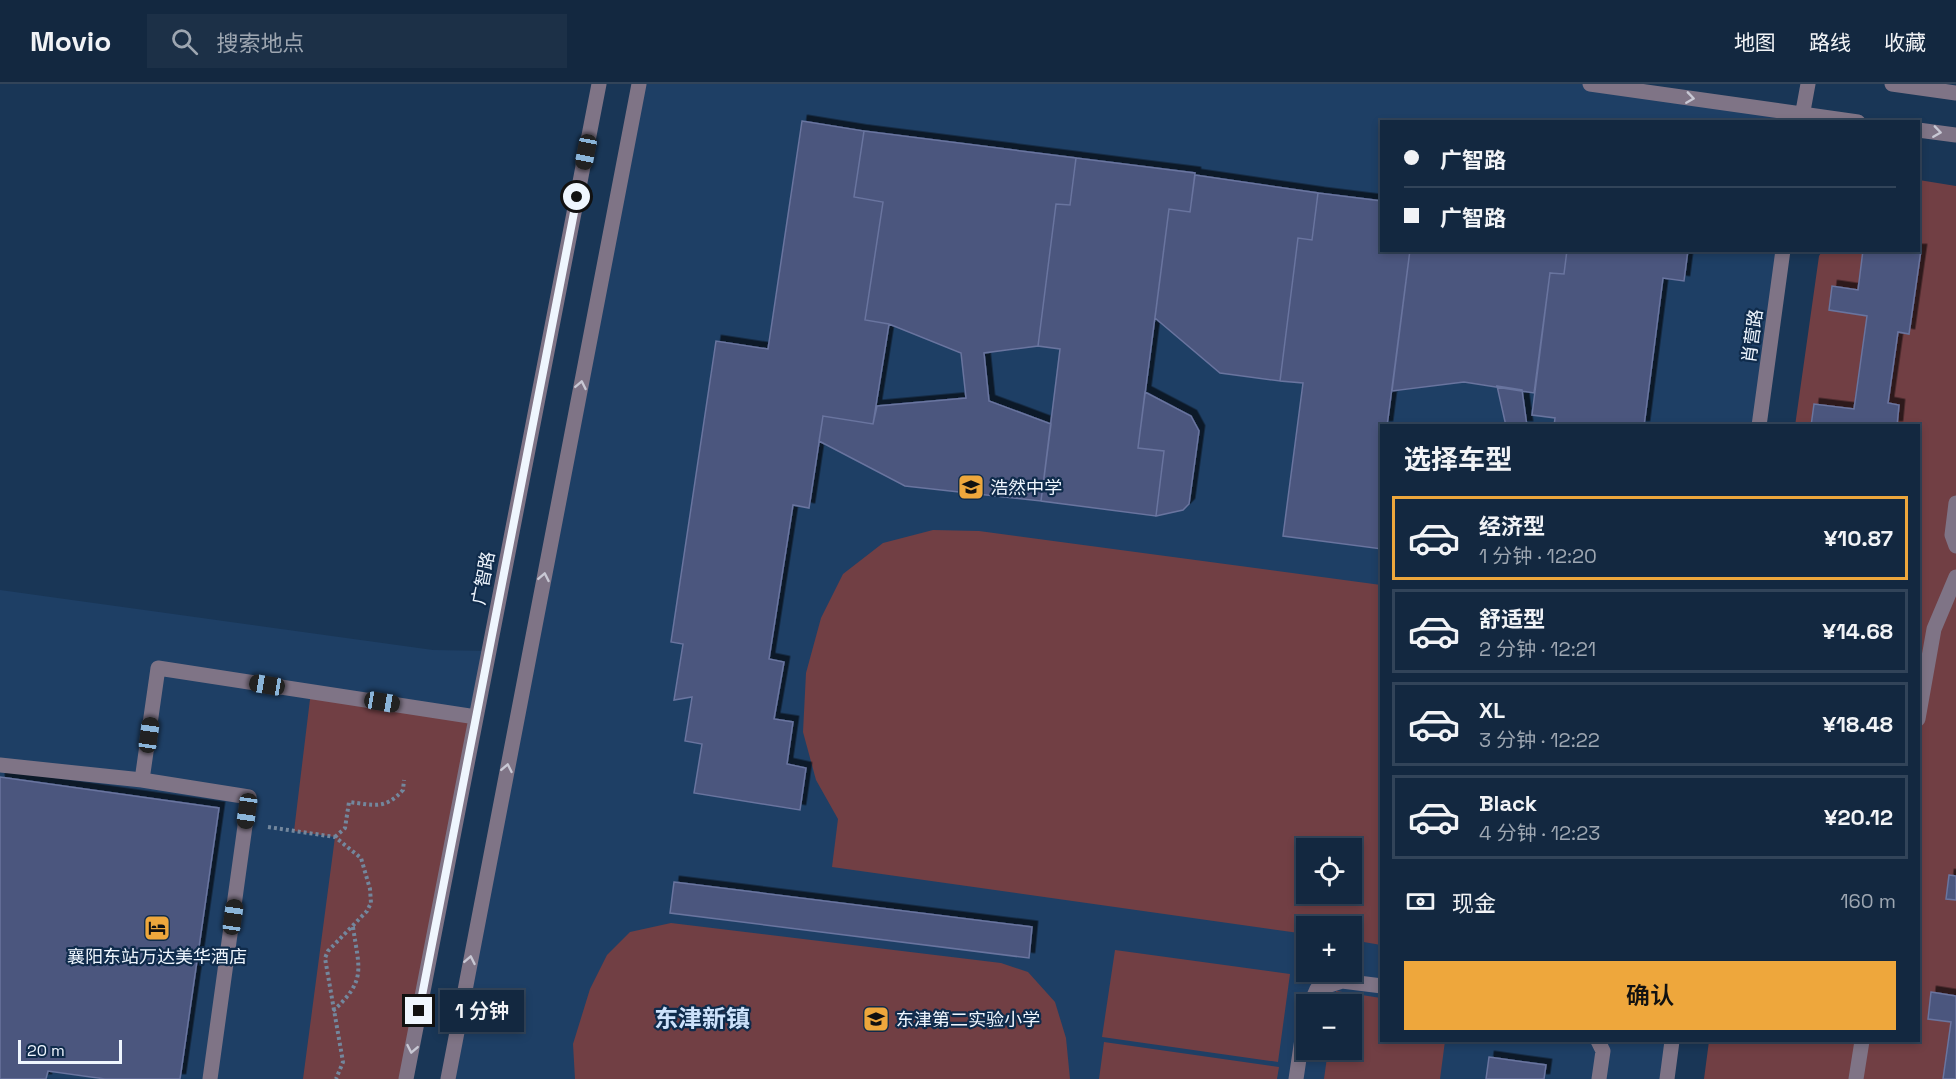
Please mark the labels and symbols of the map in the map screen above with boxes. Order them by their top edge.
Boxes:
one-way arrow [1685,91,1695,104]
one-way arrow [1933,126,1942,138]
car [574,133,598,171]
route start [563,183,590,210]
street label: 肖营路 [1737,308,1767,364]
one-way arrow [574,380,587,390]
school or university icon: 浩然中学 [956,472,986,502]
place label: 浩然中学 [990,476,1062,499]
street label: 广智路 [467,549,499,607]
one-way arrow [537,572,550,582]
car [248,673,286,697]
car [363,690,401,714]
car [138,716,160,754]
one-way arrow [500,763,513,773]
car [236,792,258,830]
car [222,898,244,936]
hotel icon: 襄阳东站万达美华酒店 [142,913,172,943]
place label: 襄阳东站万达美华酒店 [67,945,247,968]
one-way arrow [463,955,476,965]
callout: 1 分钟 [440,990,524,1032]
route end [405,997,432,1024]
district label: 东津新镇 [654,1003,750,1034]
school or university icon: 东津第二实验小学 [861,1004,891,1034]
place label: 东津第二实验小学 [896,1008,1040,1031]
scale bar [18,1037,122,1064]
one-way arrow [406,1043,419,1053]

